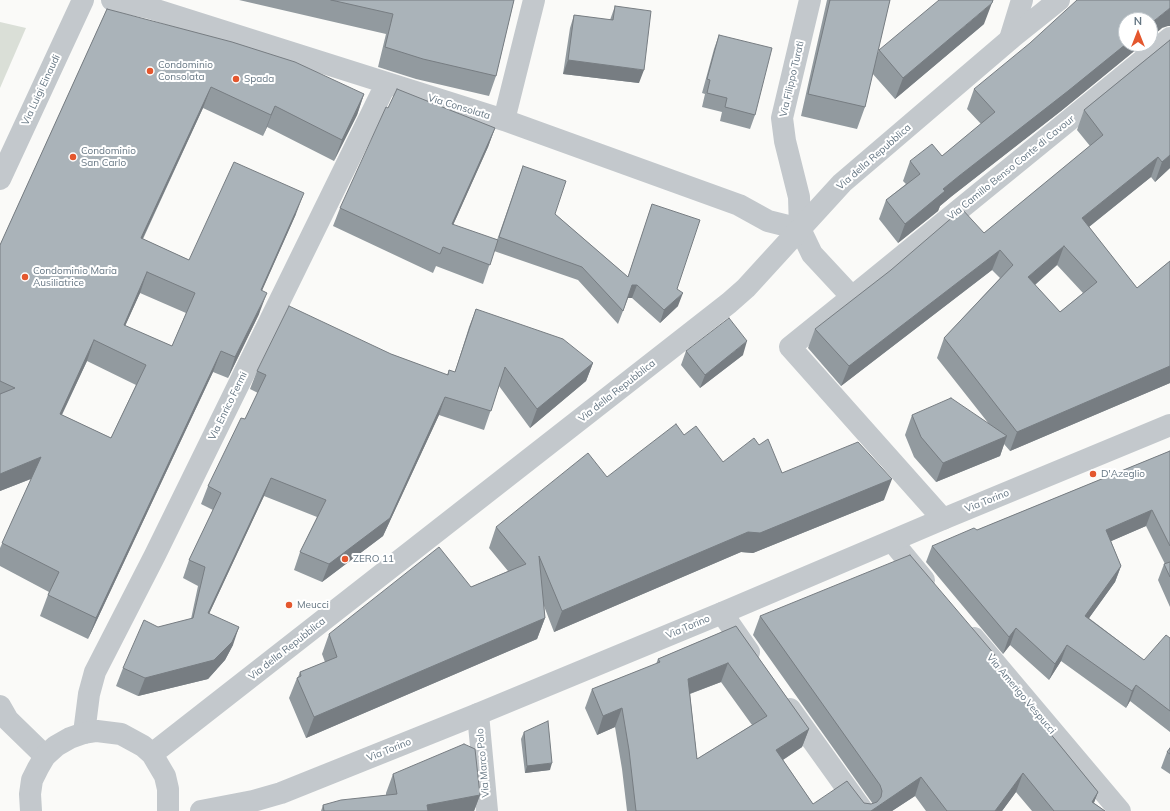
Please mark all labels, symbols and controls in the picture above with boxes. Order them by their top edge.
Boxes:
north arrow [1118,12,1158,52]
text: N [1134,14,1142,28]
street label: Via Filippo Turati [777,40,807,118]
street label: Via Luigi Einaudi [19,53,63,127]
place label: Condominio Consolata [158,59,213,82]
marker: Condominio Consolata [145,66,155,76]
place label: Spada [244,73,274,85]
marker: Spada [231,74,241,84]
street label: Via Consolata [426,92,492,122]
street label: Via Camillo Benso Conte di Cavour [945,113,1077,223]
street label: Via della Repubblica [834,121,914,193]
place label: Condominio San Carlo [81,145,136,168]
marker: Condominio San Carlo [68,152,78,162]
place label: Condominio Maria Ausiliatrice [33,265,117,288]
marker: Condominio Maria Ausiliatrice [20,272,30,282]
street label: Via della Repubblica [576,357,658,425]
street label: Via Enrico Fermi [206,370,250,442]
place label: D'Azeglio [1101,468,1145,480]
marker: D'Azeglio [1088,469,1098,479]
street label: Via Torino [963,487,1011,515]
place label: ZERO 11 [353,553,394,565]
marker: ZERO 11 [340,554,350,564]
place label: Meucci [297,599,329,611]
marker: Meucci [284,600,294,610]
street label: Via Torino [664,612,712,642]
street label: Via della Repubblica [246,615,328,683]
street label: Via Amerigo Vespucci [984,652,1058,736]
street label: Via Marco Polo [474,728,492,798]
street label: Via Torino [365,736,413,764]

